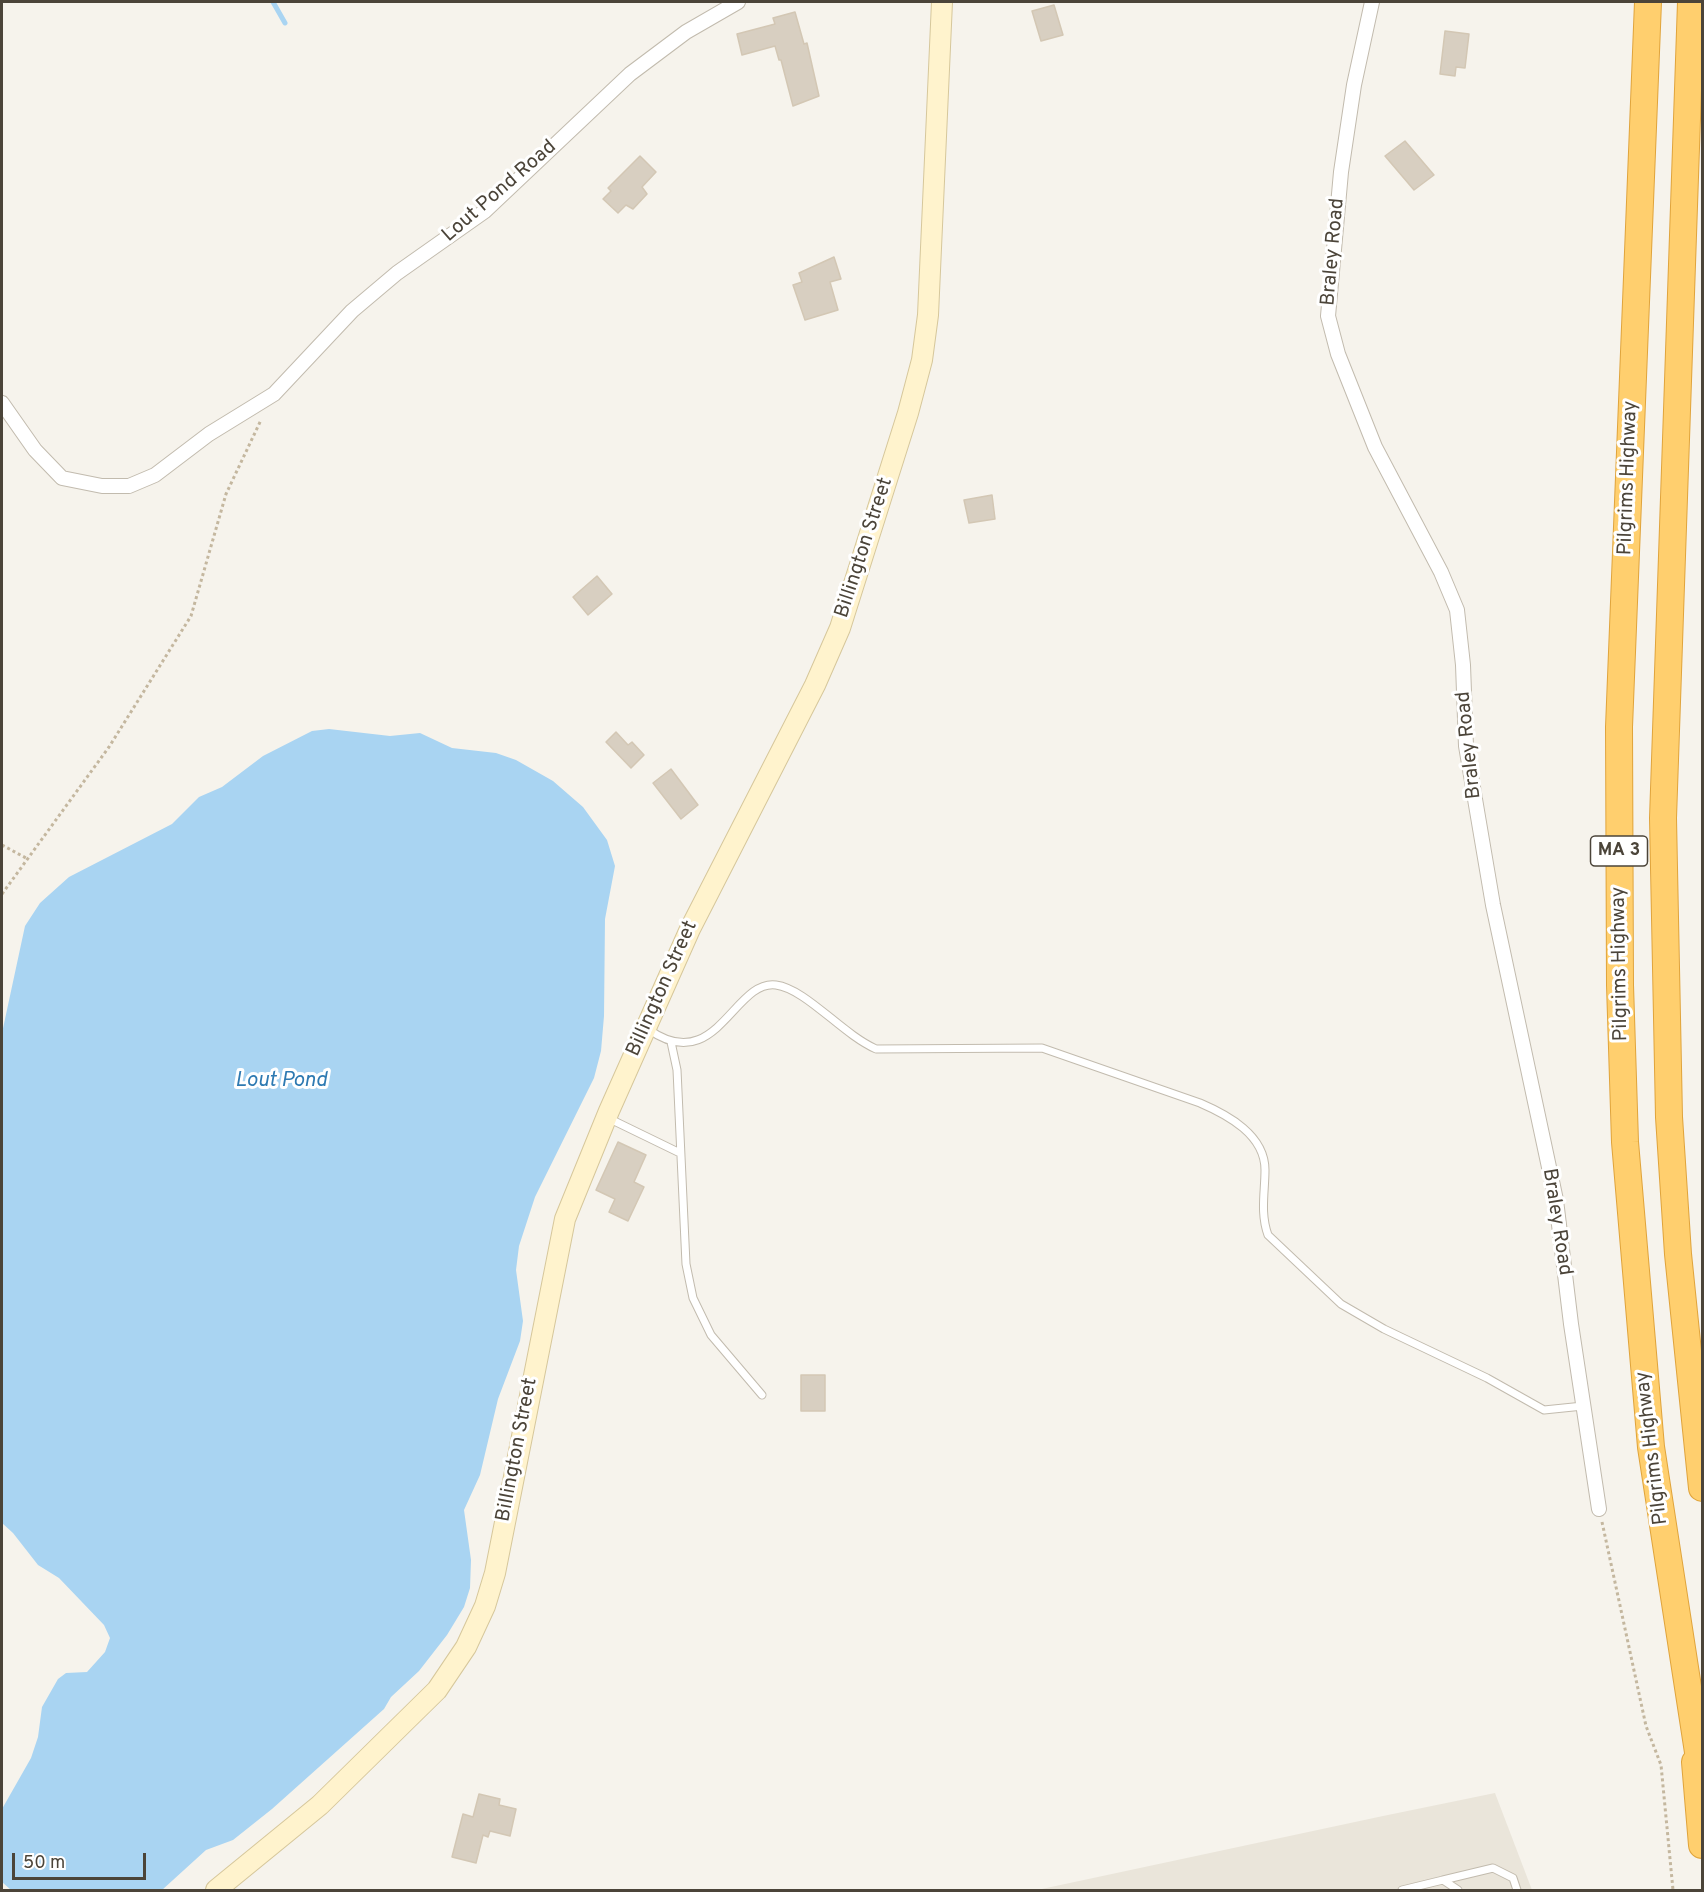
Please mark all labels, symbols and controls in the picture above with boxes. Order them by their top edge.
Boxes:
street label: Lout Pond Road [438,136,562,248]
street label: Braley Road [1317,197,1351,307]
street label: Pilgrims Highway [1614,400,1644,556]
street label: Billington Street [831,475,899,621]
street label: Braley Road [1452,690,1488,800]
road number: MA 3 [1590,836,1648,866]
street label: Pilgrims Highway [1608,886,1634,1042]
street label: Billington Street [622,917,704,1061]
water label: Lout Pond [235,1069,327,1095]
street label: Braley Road [1536,1167,1576,1277]
street label: Pilgrims Highway [1632,1370,1674,1526]
street label: Billington Street [492,1376,544,1524]
scale bar [15,1841,148,1879]
text: 50 m [23,1852,65,1875]

